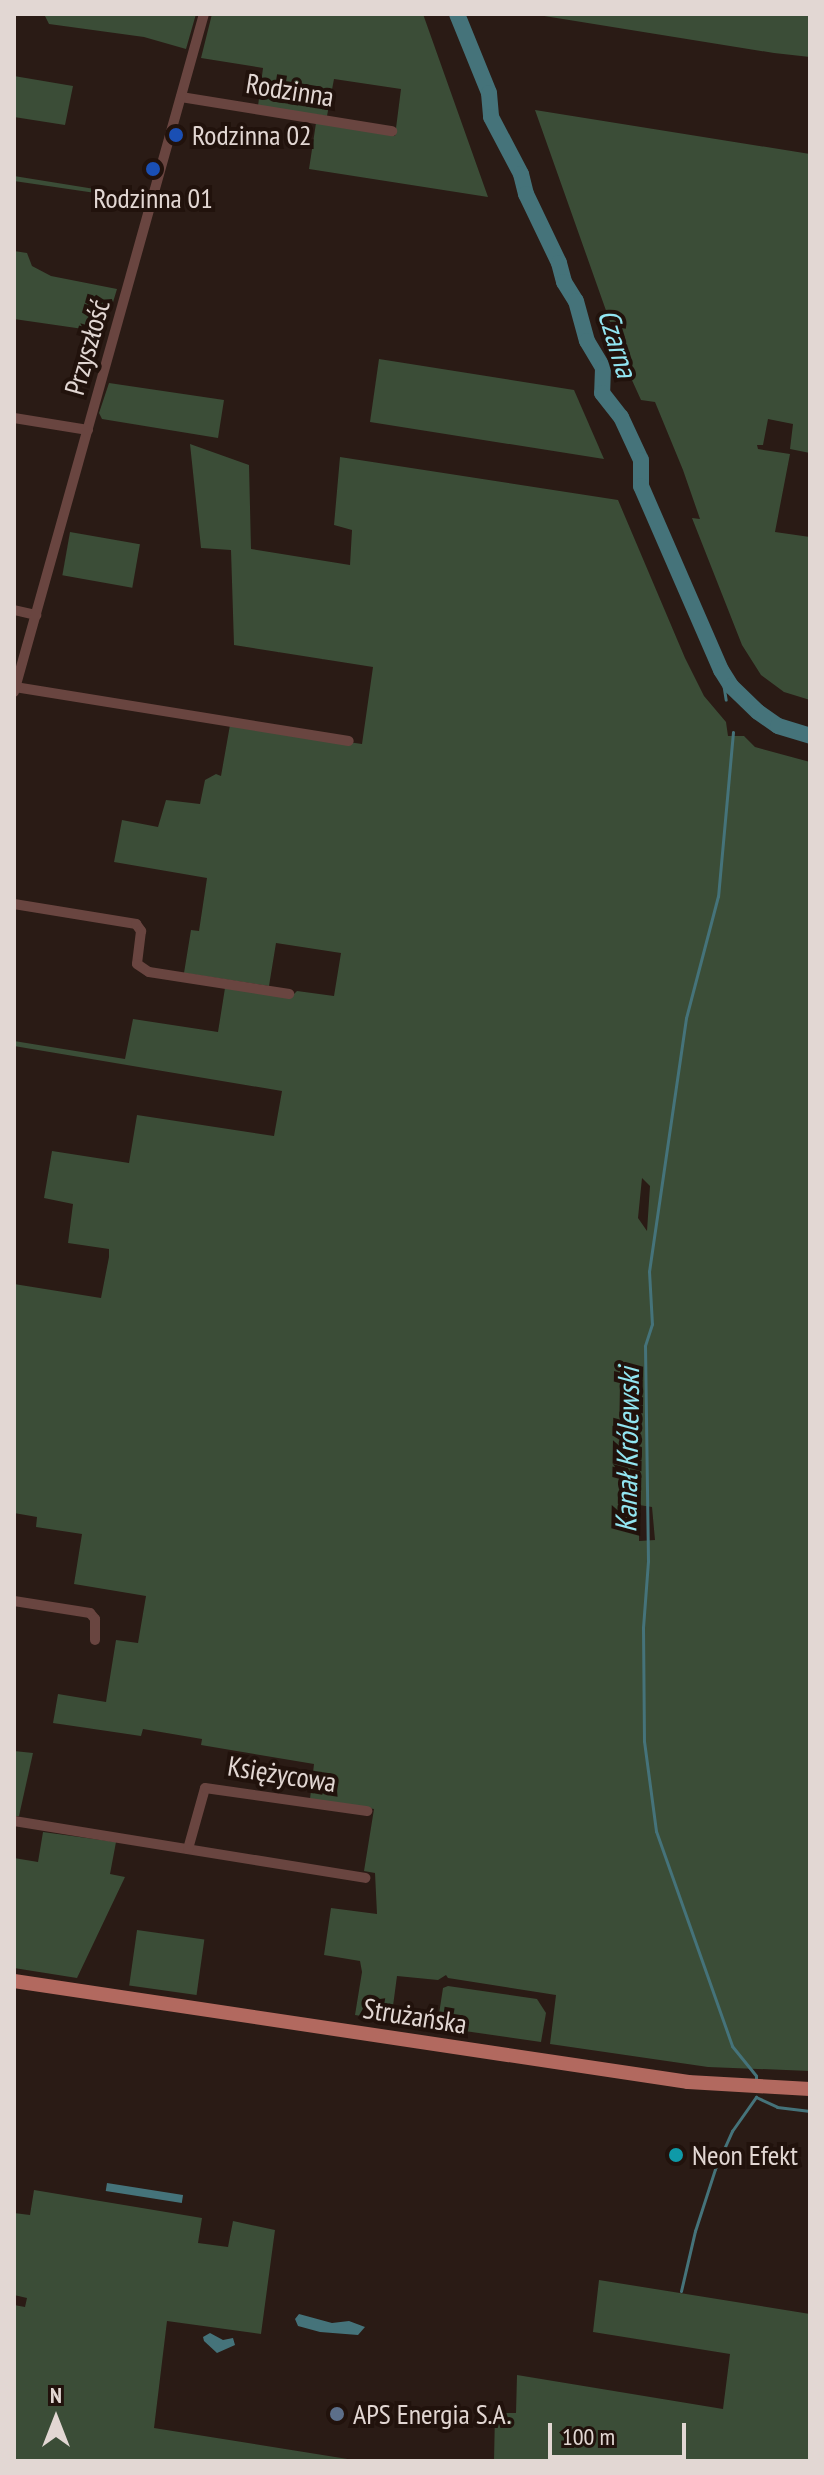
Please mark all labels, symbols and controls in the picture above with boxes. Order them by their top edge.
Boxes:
street label: Rodzinna [244,66,336,114]
place label: Rodzinna 02 [192,118,312,152]
marker: Rodzinna 02 [167,126,185,144]
marker: Rodzinna 01 [144,160,162,178]
place label: Rodzinna 01 [93,181,213,215]
street label: Przyszłość [57,295,117,399]
water label: Czarna [591,305,645,381]
water label: Kanał Królewski [608,1367,646,1533]
street label: Księżycowa [225,1749,339,1799]
street label: Strużańska [361,1991,469,2041]
place label: Neon Efekt [692,2138,798,2172]
marker: Neon Efekt [667,2146,685,2164]
north arrow [16,2379,96,2459]
text: N [50,2381,62,2409]
place label: APS Energia S.A. [353,2397,511,2431]
marker: APS Energia S.A. [328,2405,346,2423]
scale bar [552,2407,690,2457]
text: 100 m [562,2421,615,2452]

